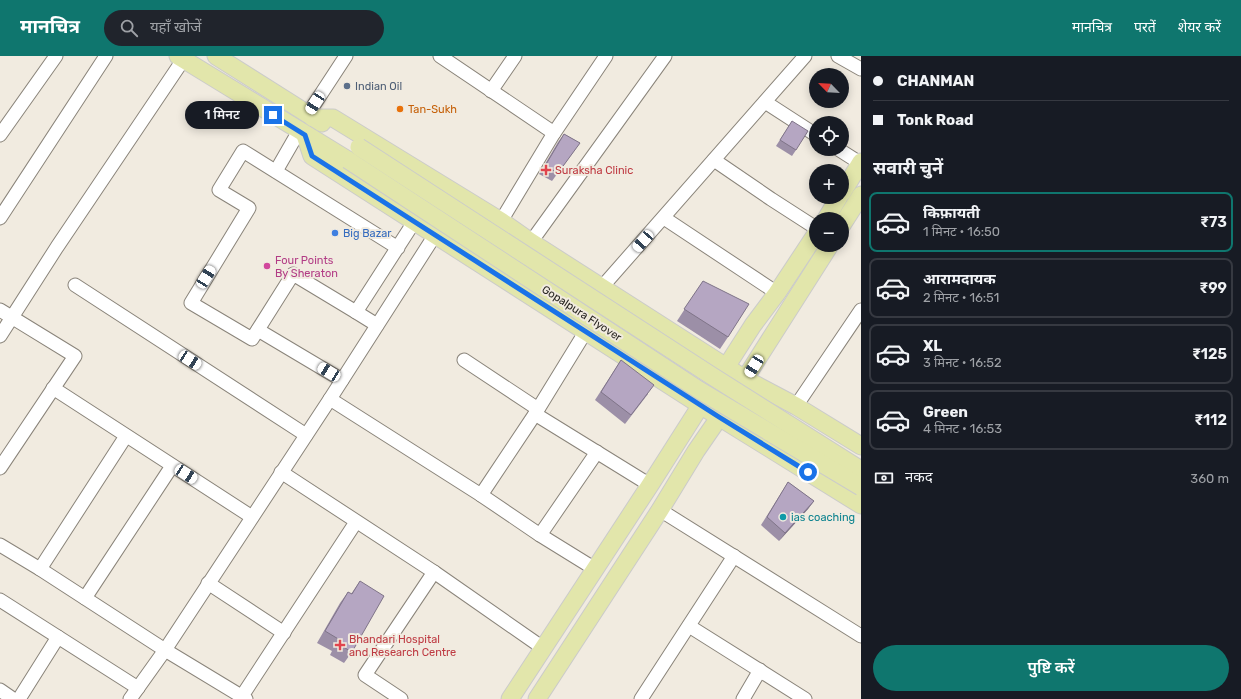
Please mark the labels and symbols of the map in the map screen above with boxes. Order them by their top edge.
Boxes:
north arrow [809,68,849,108]
place label: Indian Oil [355,80,402,93]
marker: Indian Oil [342,81,352,91]
car [303,90,327,116]
callout: 1 मिनट [185,101,259,129]
place label: Tan-Sukh [408,103,457,116]
marker: Tan-Sukh [395,104,405,114]
route end [264,106,282,124]
marker: Suraksha Clinic [540,164,552,176]
place label: Suraksha Clinic [555,164,633,177]
place label: Big Bazar [343,227,392,240]
marker: Big Bazar [330,228,340,238]
car [631,228,655,254]
place label: Four Points By Sheraton [275,254,338,280]
marker: Four Points By Sheraton [262,261,272,271]
car [195,264,217,290]
street label: Gopalpura Flyover [539,283,625,344]
car [177,348,203,372]
car [743,353,765,379]
car [316,361,342,383]
car [173,462,199,486]
route start [799,463,817,481]
place label: ias coaching [791,511,855,524]
marker: ias coaching [778,512,788,522]
place label: Bhandari Hospital and Research Centre [349,633,456,659]
marker: Bhandari Hospital and Research Centre [334,639,346,651]

